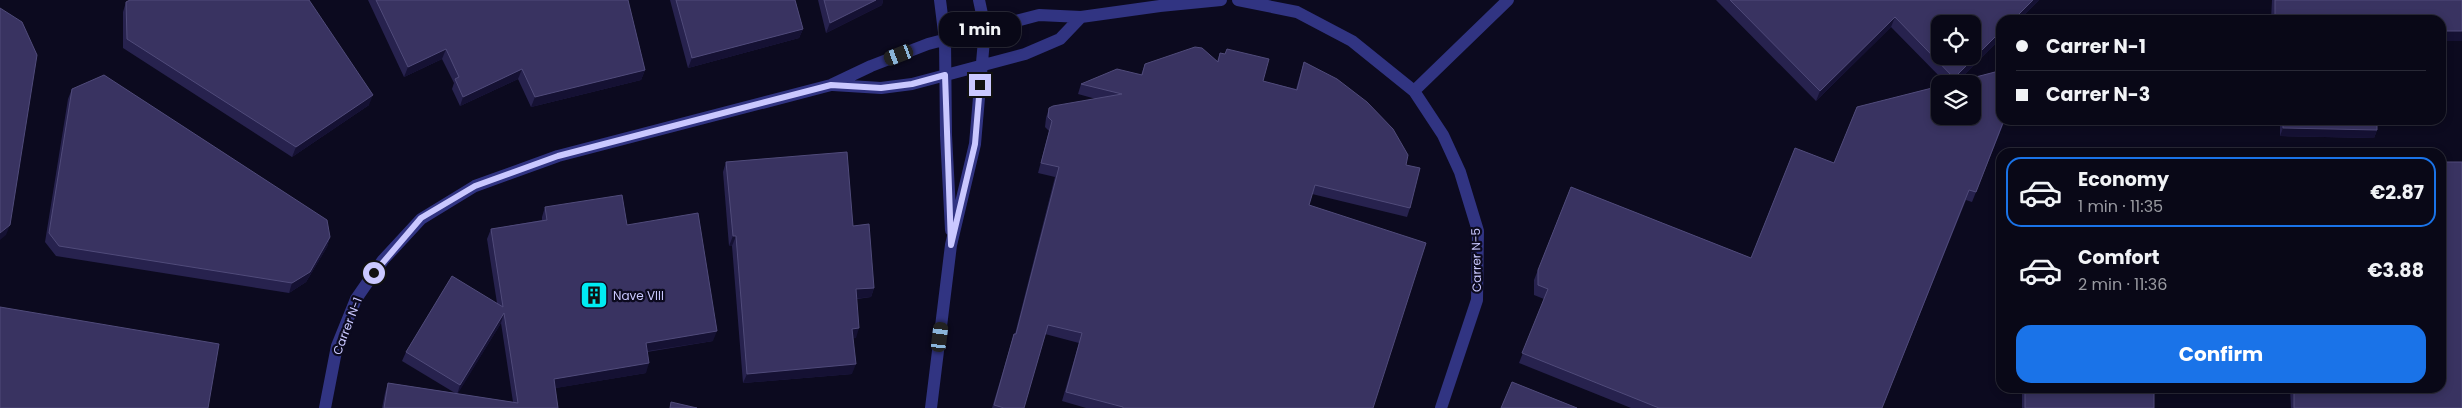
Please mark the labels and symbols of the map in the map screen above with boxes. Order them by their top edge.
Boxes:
callout: 1 min [939,12,1021,48]
car [882,43,915,67]
route end [969,74,991,96]
street label: Carrer N-5 [1467,228,1485,292]
route start [363,262,385,284]
building icon: Nave VIII [579,280,609,310]
place label: Nave VIII [613,287,664,304]
street label: Carrer N-1 [328,295,366,357]
car [930,321,949,353]

